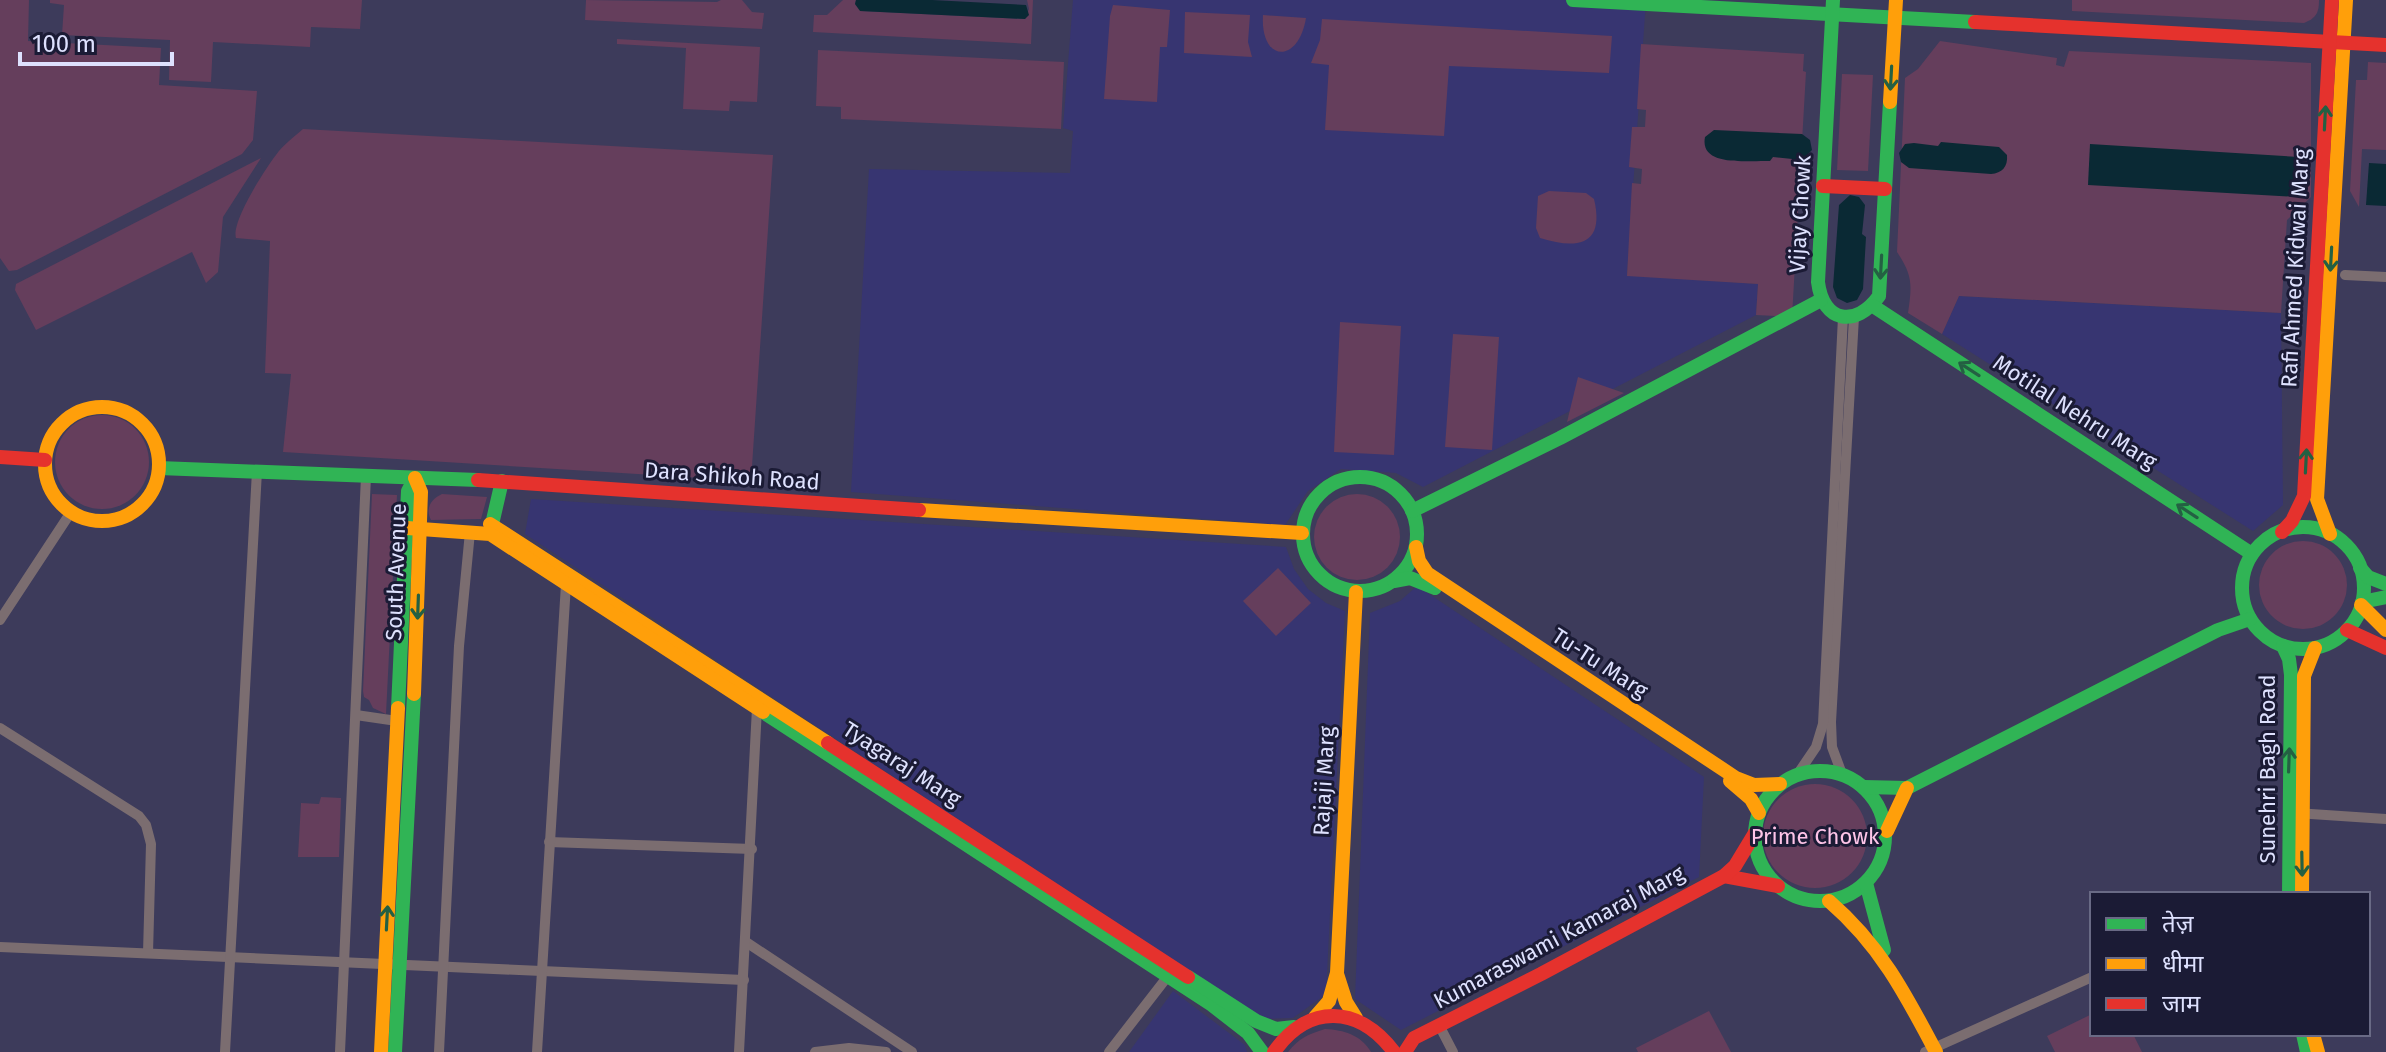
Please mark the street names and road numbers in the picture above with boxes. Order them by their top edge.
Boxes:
street label: Rafi Ahmed Kidwai Marg [2275,147,2315,388]
street label: Vijay Chowk [1783,154,1817,274]
street label: Motilal Nehru Marg [1988,349,2163,475]
street label: Dara Shikoh Road [643,456,821,496]
street label: South Avenue [380,503,412,641]
street label: Tu-Tu Marg [1547,622,1653,704]
street label: Sunehri Bagh Road [2254,674,2281,864]
street label: Tyagaraj Marg [838,716,967,813]
street label: Rajaji Marg [1308,725,1340,836]
street label: Kumaraswami Kamaraj Marg [1429,859,1689,1015]

